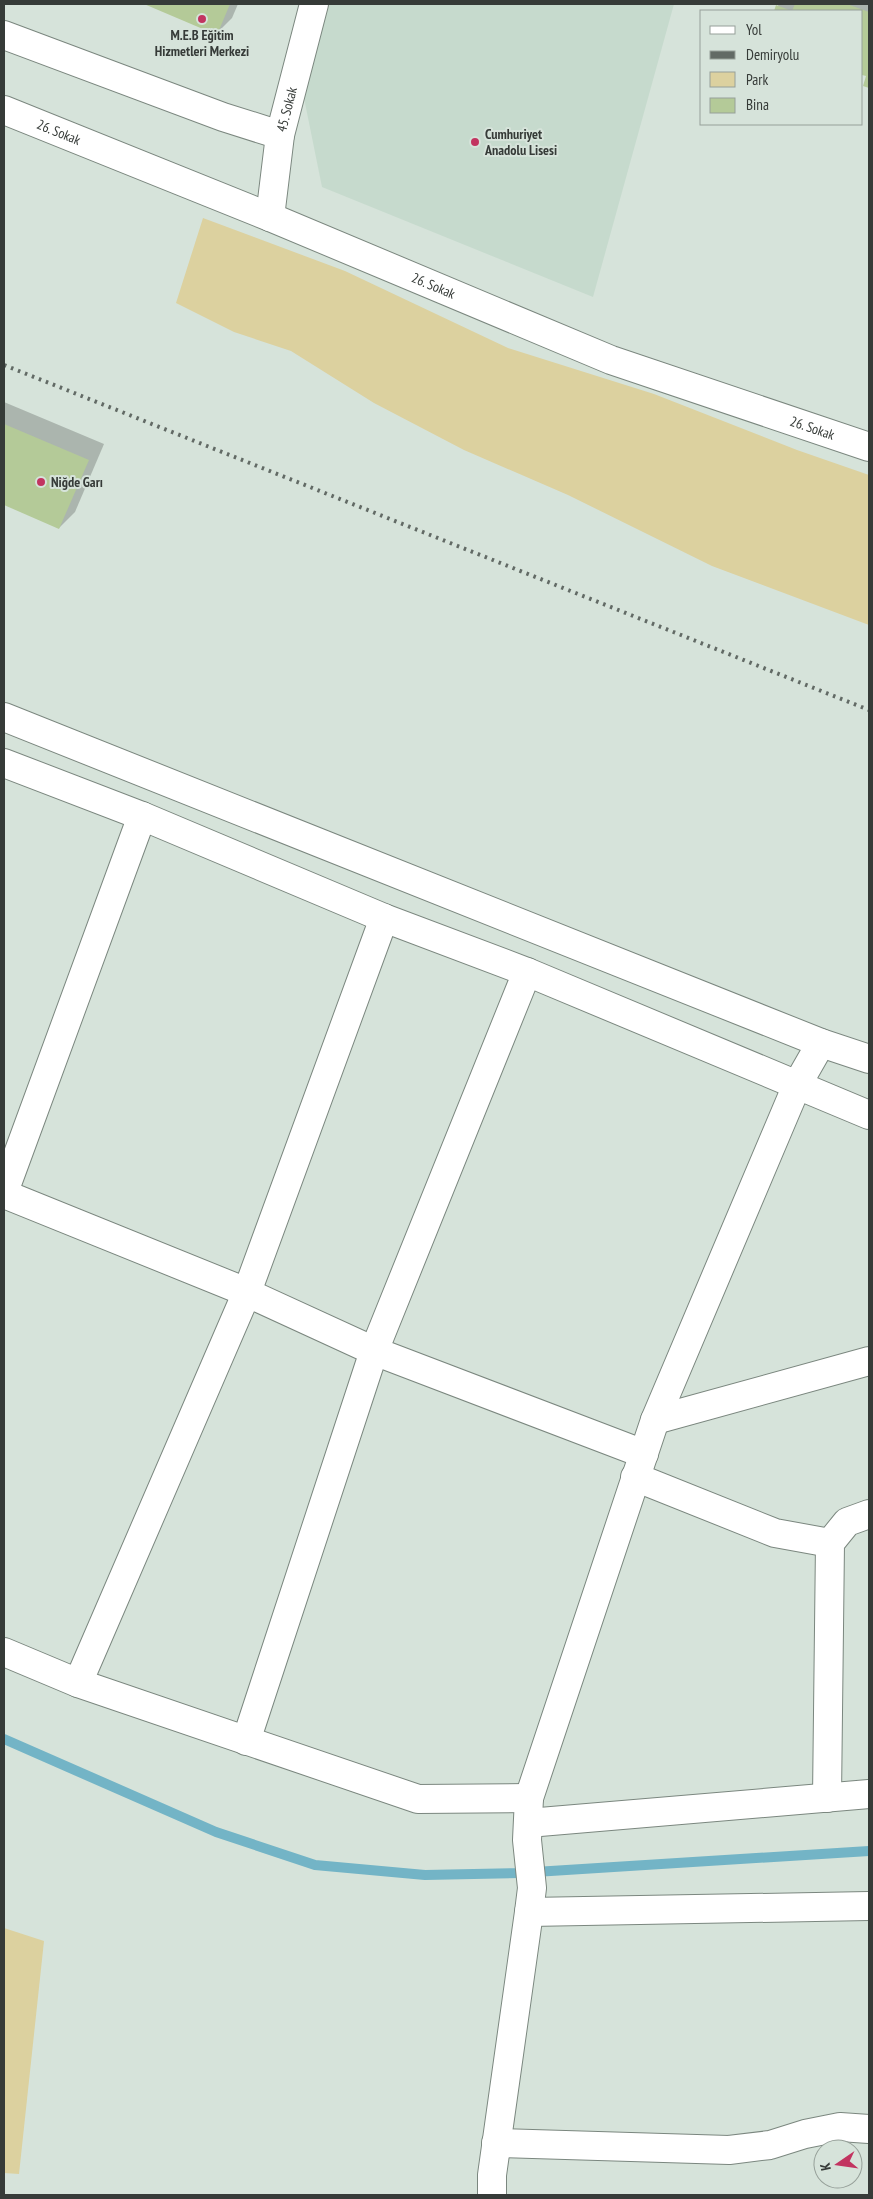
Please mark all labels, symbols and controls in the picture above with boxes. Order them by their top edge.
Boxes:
legend [700,10,863,125]
marker: M.E.B Eğitim Hizmetleri Merkezi [196,13,208,25]
text: Yol [746,20,762,39]
place label: M.E.B Eğitim Hizmetleri Merkezi [155,26,249,60]
text: Demiryolu [746,45,799,64]
text: Park [746,70,768,89]
street label: 45. Sokak [272,85,301,134]
text: Bina [746,95,769,114]
street label: 26. Sokak [34,115,84,149]
place label: Cumhuriyet Anadolu Lisesi [484,125,557,159]
marker: Cumhuriyet Anadolu Lisesi [469,136,481,148]
street label: 26. Sokak [409,268,459,303]
street label: 26. Sokak [788,412,837,444]
place label: Niğde Garı [51,473,103,491]
marker: Niğde Garı [35,476,47,488]
north arrow [813,2139,863,2189]
text: K [816,2161,835,2172]

